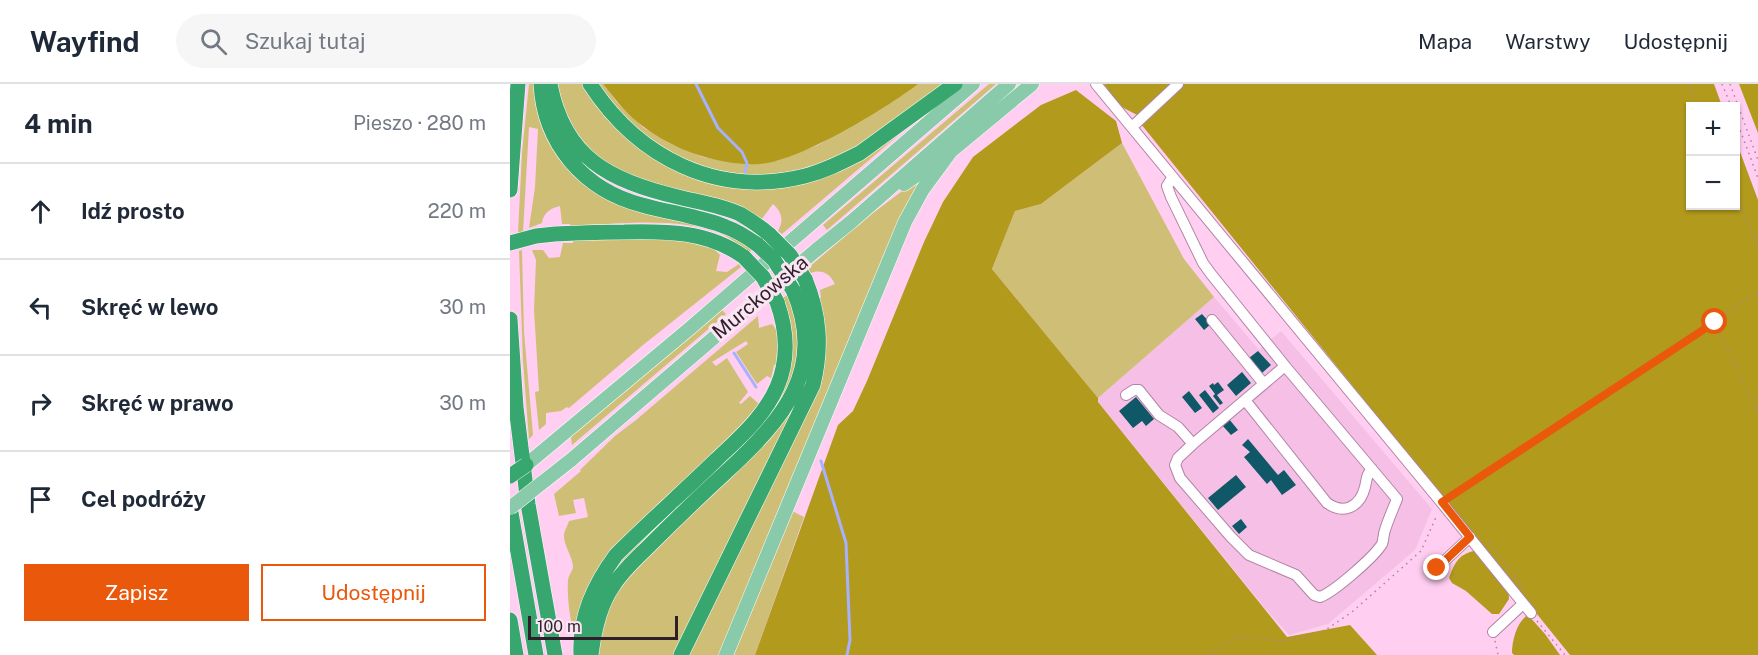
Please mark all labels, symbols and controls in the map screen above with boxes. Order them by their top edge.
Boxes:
search box [176,14,596,68]
text: Wayfind [30,25,140,58]
icon: search [197,25,230,58]
text: Szukaj tutaj [245,28,366,54]
text: Mapa [1418,29,1472,54]
text: Warstwy [1505,29,1590,54]
text: Udostępnij [1623,29,1728,54]
map controls [1686,102,1740,210]
button: + [1686,102,1740,156]
text: 4 min [24,108,93,139]
text: Pieszo · 280 m [353,111,486,135]
button: − [1686,156,1740,210]
icon: ahead [24,195,57,228]
text: Idź prosto [81,198,185,224]
text: 220 m [428,199,486,223]
street label: Murckowska [707,250,813,344]
icon: left [24,291,57,324]
text: Skręć w lewo [81,294,218,320]
text: 30 m [439,295,486,319]
route start [1701,308,1727,334]
icon: right [24,387,57,420]
text: Skręć w prawo [81,390,234,416]
text: 30 m [439,391,486,415]
icon: arrive [24,483,57,516]
text: Cel podróży [81,486,206,512]
route end [1423,554,1449,580]
button: Zapisz [24,564,249,621]
button: Udostępnij [261,564,486,621]
scale bar [528,613,678,640]
text: 100 m [537,617,581,636]

